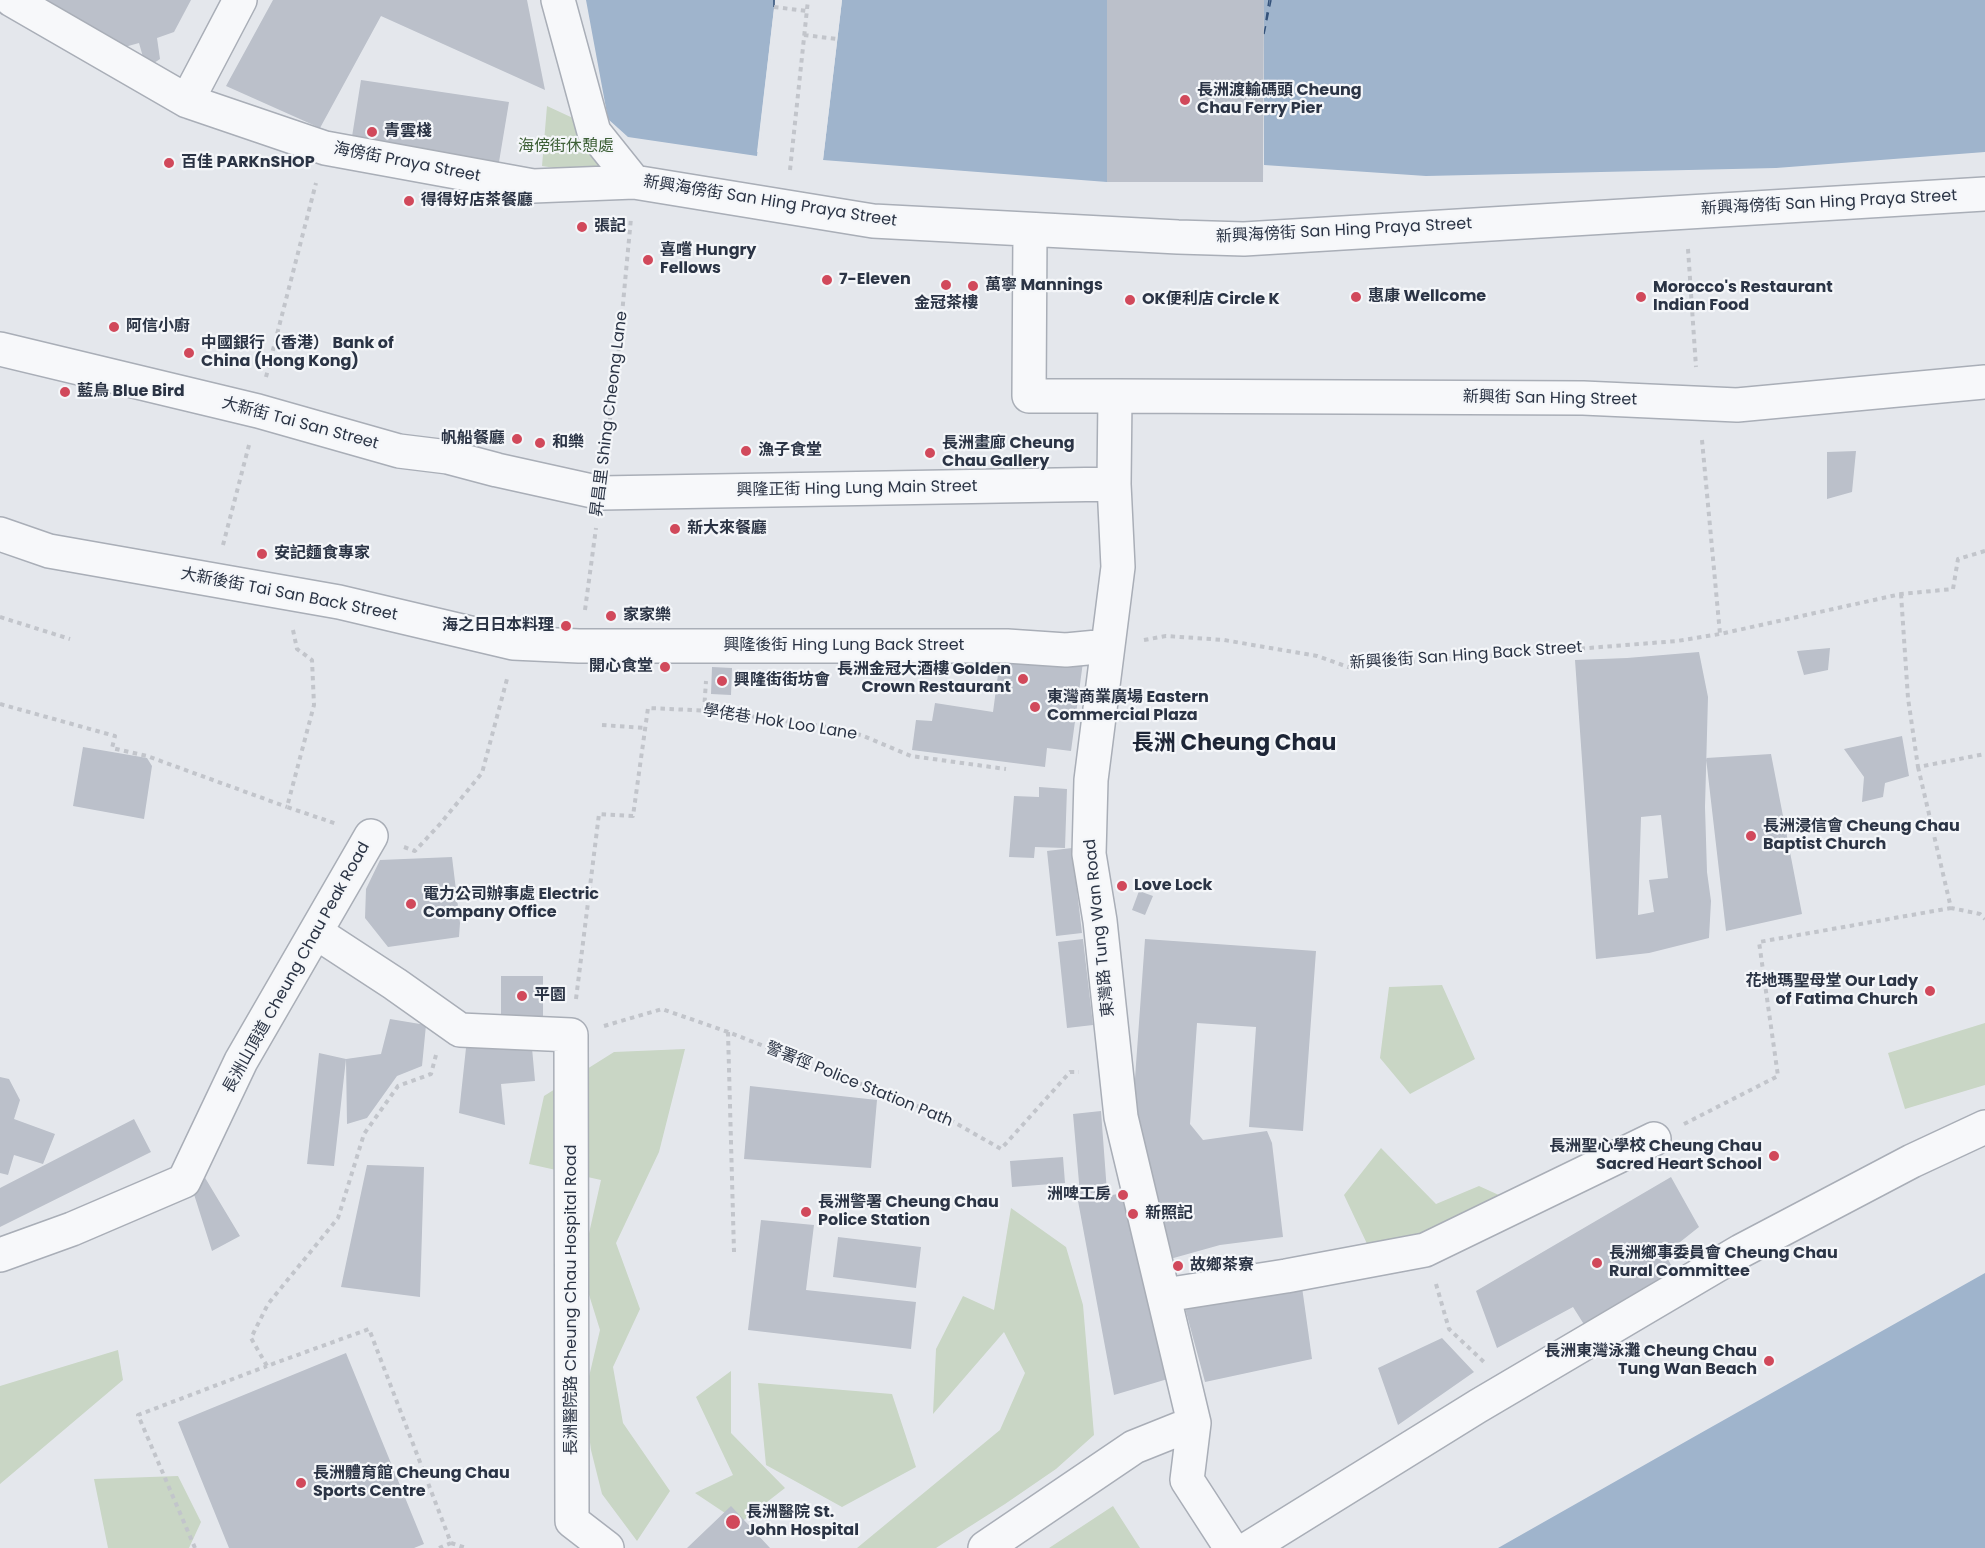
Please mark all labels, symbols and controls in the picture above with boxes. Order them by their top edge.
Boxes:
place label: 長洲渡輸碼頭 Cheung Chau Ferry Pier [1197,81,1362,119]
marker: 長洲渡輸碼頭 Cheung Chau Ferry Pier [1178,93,1192,107]
place label: 青雲棧 [384,122,432,142]
marker: 青雲棧 [365,125,379,139]
park label: 海傍街休憩處 [518,137,614,157]
street label: 海傍街 Praya Street [332,139,482,187]
place label: 百佳 PARKnSHOP [181,153,315,173]
marker: 百佳 PARKnSHOP [162,156,176,170]
street label: 新興海傍街 San Hing Praya Street [642,172,898,232]
street label: 新興海傍街 San Hing Praya Street [1701,187,1957,219]
place label: 得得好店茶餐廳 [421,191,533,211]
marker: 得得好店茶餐廳 [402,194,416,208]
street label: 新興海傍街 San Hing Praya Street [1216,215,1472,247]
place label: 張記 [594,217,626,237]
marker: 張記 [575,220,589,234]
place label: 喜嚐 Hungry Fellows [660,241,756,279]
marker: 喜嚐 Hungry Fellows [641,253,655,267]
place label: 7-Eleven [839,270,911,290]
marker: 7-Eleven [820,273,834,287]
place label: 萬寧 Mannings [985,276,1103,296]
marker: 金冠茶樓 [939,278,953,292]
place label: Morocco's Restaurant Indian Food [1653,278,1833,316]
marker: 萬寧 Mannings [966,279,980,293]
place label: 惠康 Wellcome [1368,287,1486,307]
place label: OK便利店 Circle K [1142,290,1280,310]
marker: 惠康 Wellcome [1349,290,1363,304]
marker: Morocco's Restaurant Indian Food [1634,290,1648,304]
marker: OK便利店 Circle K [1123,293,1137,307]
place label: 金冠茶樓 [914,294,978,314]
street label: 昇昌里 Shing Cheong Lane [588,310,632,518]
place label: 阿信小廚 [126,317,190,337]
marker: 阿信小廚 [107,320,121,334]
place label: 中國銀行（香港） Bank of China (Hong Kong) [201,334,394,372]
marker: 中國銀行（香港） Bank of China (Hong Kong) [182,346,196,360]
place label: 藍鳥 Blue Bird [77,382,185,402]
marker: 藍鳥 Blue Bird [58,385,72,399]
street label: 新興街 San Hing Street [1463,388,1637,410]
street label: 大新街 Tai San Street [220,394,380,454]
place label: 帆船餐廳 [441,429,505,449]
marker: 帆船餐廳 [510,432,524,446]
place label: 和樂 [552,433,584,453]
place label: 長洲畫廊 Cheung Chau Gallery [942,434,1075,472]
marker: 和樂 [533,436,547,450]
place label: 漁子食堂 [758,441,822,461]
marker: 漁子食堂 [739,444,753,458]
marker: 長洲畫廊 Cheung Chau Gallery [923,446,937,460]
street label: 興隆正街 Hing Lung Main Street [736,477,978,501]
place label: 新大來餐廳 [687,519,767,539]
marker: 新大來餐廳 [668,522,682,536]
place label: 安記麵食專家 [274,544,370,564]
marker: 安記麵食專家 [255,547,269,561]
street label: 大新後街 Tai San Back Street [179,565,399,625]
place label: 家家樂 [623,606,671,626]
marker: 家家樂 [604,609,618,623]
place label: 海之日日本料理 [442,616,554,636]
marker: 海之日日本料理 [559,619,573,633]
street label: 興隆後街 Hing Lung Back Street [724,636,964,656]
street label: 新興後街 San Hing Back Street [1349,638,1583,674]
place label: 開心食堂 [589,657,653,677]
marker: 開心食堂 [658,660,672,674]
place label: 長洲金冠大酒樓 Golden Crown Restaurant [837,660,1011,698]
place label: 興隆街街坊會 [734,671,830,691]
marker: 長洲金冠大酒樓 Golden Crown Restaurant [1016,672,1030,686]
marker: 興隆街街坊會 [715,674,729,688]
place label: 東灣商業廣場 Eastern Commercial Plaza [1047,688,1209,726]
marker: 東灣商業廣場 Eastern Commercial Plaza [1028,700,1042,714]
street label: 學佬巷 Hok Loo Lane [702,701,858,745]
district label: 長洲 Cheung Chau [1132,731,1336,757]
place label: 長洲浸信會 Cheung Chau Baptist Church [1763,817,1960,855]
marker: 長洲浸信會 Cheung Chau Baptist Church [1744,829,1758,843]
street label: 東灣路 Tung Wan Road [1081,838,1119,1018]
street label: 長洲山頂道 Cheung Chau Peak Road [220,839,374,1097]
place label: Love Lock [1134,876,1212,896]
marker: Love Lock [1115,879,1129,893]
place label: 電力公司辦事處 Electric Company Office [423,885,599,923]
marker: 電力公司辦事處 Electric Company Office [404,897,418,911]
place label: 花地瑪聖母堂 Our Lady of Fatima Church [1746,972,1918,1010]
marker: 花地瑪聖母堂 Our Lady of Fatima Church [1923,984,1937,998]
place label: 平園 [534,986,566,1006]
marker: 平園 [515,989,529,1003]
street label: 警署徑 Police Station Path [763,1039,955,1131]
place label: 長洲聖心學校 Cheung Chau Sacred Heart School [1549,1137,1762,1175]
street label: 長洲醫院路 Cheung Chau Hospital Road [562,1144,582,1456]
marker: 長洲聖心學校 Cheung Chau Sacred Heart School [1767,1149,1781,1163]
place label: 洲啤工房 [1047,1185,1111,1205]
marker: 洲啤工房 [1116,1188,1130,1202]
place label: 長洲警署 Cheung Chau Police Station [818,1193,999,1231]
place label: 新照記 [1145,1204,1193,1224]
marker: 長洲警署 Cheung Chau Police Station [799,1205,813,1219]
marker: 新照記 [1126,1207,1140,1221]
place label: 長洲鄉事委員會 Cheung Chau Rural Committee [1609,1244,1838,1282]
place label: 故鄉茶寮 [1190,1256,1254,1276]
marker: 長洲鄉事委員會 Cheung Chau Rural Committee [1590,1256,1604,1270]
marker: 故鄉茶寮 [1171,1259,1185,1273]
place label: 長洲東灣泳灘 Cheung Chau Tung Wan Beach [1544,1342,1757,1380]
marker: 長洲東灣泳灘 Cheung Chau Tung Wan Beach [1762,1354,1776,1368]
place label: 長洲體育館 Cheung Chau Sports Centre [313,1464,510,1502]
marker: 長洲體育館 Cheung Chau Sports Centre [294,1476,308,1490]
place label: 長洲醫院 St. John Hospital [746,1503,859,1541]
marker: 長洲醫院 St. John Hospital [724,1513,742,1531]

